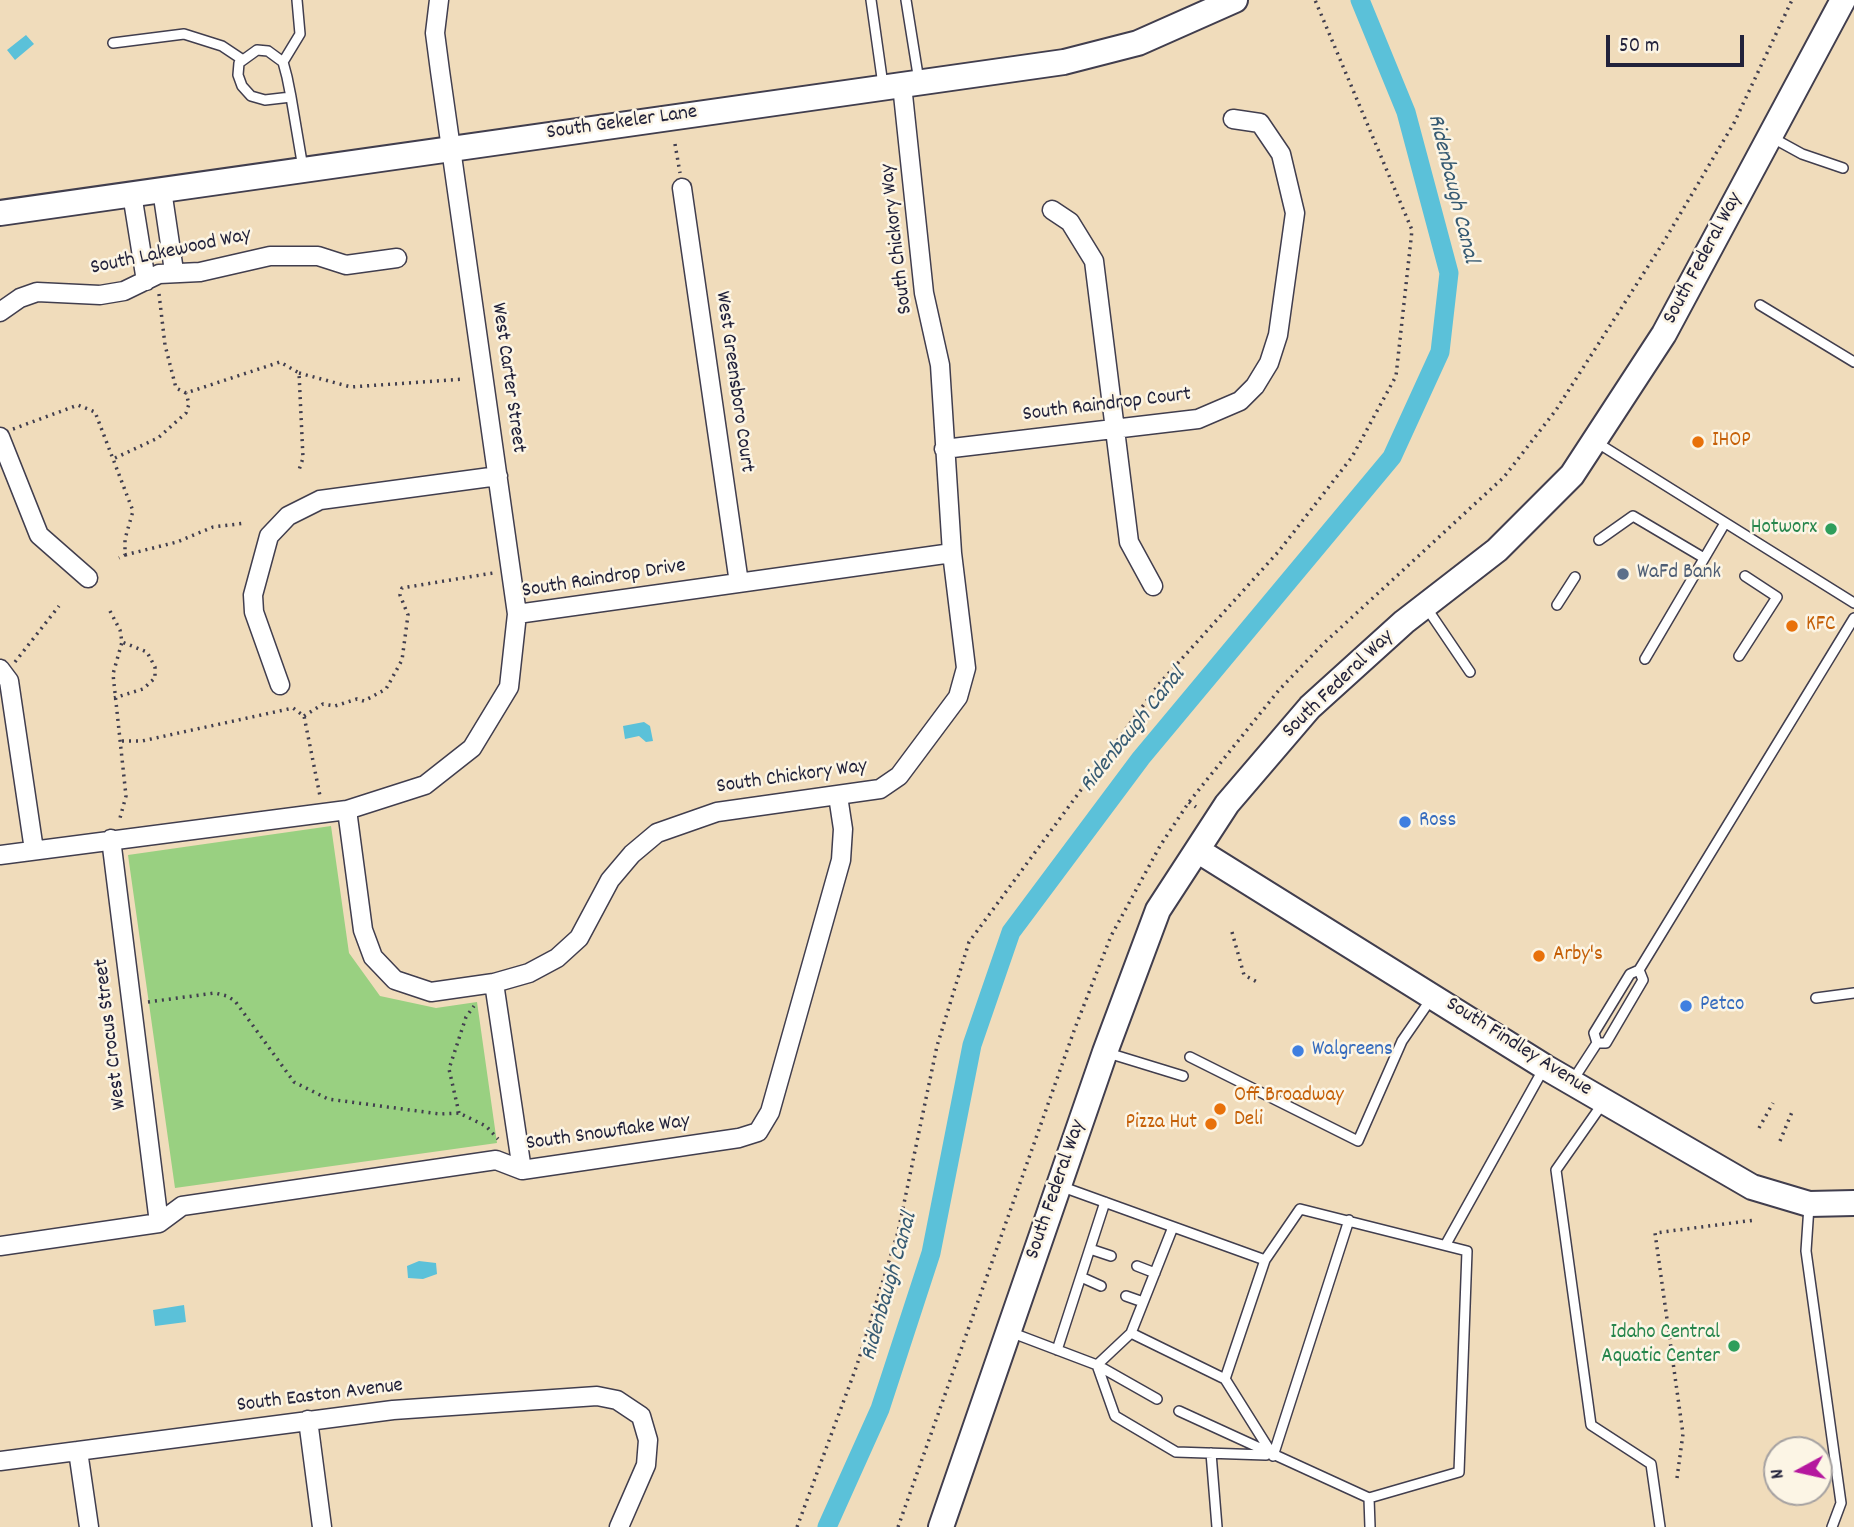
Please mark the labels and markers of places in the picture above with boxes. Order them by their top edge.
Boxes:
place label: IHOP [1712,429,1751,455]
marker: IHOP [1690,434,1706,450]
place label: Hotworx [1751,516,1817,542]
marker: Hotworx [1823,521,1839,537]
place label: WaFd Bank [1637,561,1721,587]
marker: WaFd Bank [1615,566,1631,582]
place label: KFC [1806,613,1835,639]
marker: KFC [1784,618,1800,634]
place label: Ross [1419,809,1456,835]
marker: Ross [1397,814,1413,830]
place label: Arby's [1553,943,1603,969]
marker: Arby's [1531,948,1547,964]
place label: Petco [1700,993,1744,1019]
marker: Petco [1678,998,1694,1014]
place label: Walgreens [1312,1038,1393,1064]
marker: Walgreens [1290,1043,1306,1059]
place label: Off Broadway Deli [1234,1084,1344,1134]
marker: Off Broadway Deli [1212,1101,1228,1117]
place label: Pizza Hut [1125,1111,1197,1137]
marker: Pizza Hut [1203,1116,1219,1132]
place label: Idaho Central Aquatic Center [1601,1321,1720,1371]
marker: Idaho Central Aquatic Center [1726,1338,1742,1354]

